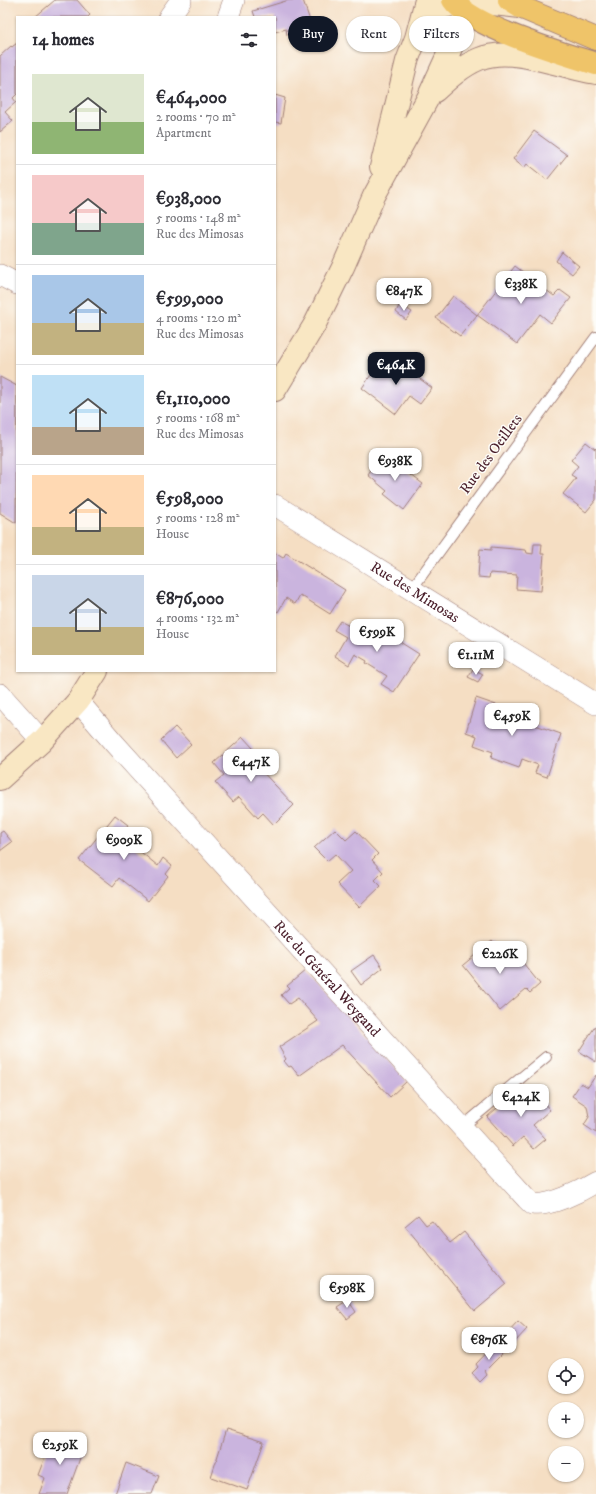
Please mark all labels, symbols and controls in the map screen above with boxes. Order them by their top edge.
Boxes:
chip: Buy [288,16,338,52]
chip: Rent [346,16,401,52]
chip: Filters [409,16,474,52]
text: 14 homes [32,29,94,51]
icon: filters [238,29,260,51]
text: €464,000 [156,87,227,109]
icon: home [64,90,112,138]
text: 2 rooms · 70 m² [156,109,236,125]
text: Apartment [156,125,211,141]
text: €938,000 [156,188,221,210]
icon: home [64,191,112,239]
text: 5 rooms · 148 m² [156,210,241,226]
text: Rue des Mimosas [156,226,244,242]
pin: €338K [493,271,549,305]
text: €338K [505,276,537,292]
pin: €847K [376,278,432,312]
text: €847K [385,283,423,299]
text: €599,000 [156,288,223,310]
icon: home [64,291,112,339]
text: 4 rooms · 120 m² [156,310,241,326]
text: Rue des Mimosas [156,326,244,342]
pin: €464K [368,352,424,386]
text: €464K [377,357,415,373]
text: €1,110,000 [156,388,230,410]
icon: home [64,391,112,439]
text: 5 rooms · 168 m² [156,410,240,426]
street label: Rue des Oeillets [456,410,526,498]
text: Rue des Mimosas [156,426,244,442]
pin: €938K [367,448,423,482]
text: €938K [378,453,412,469]
text: €598,000 [156,488,223,510]
icon: home [64,491,112,539]
text: 5 rooms · 128 m² [156,510,240,526]
text: House [156,526,189,542]
street label: Rue des Mimosas [367,557,463,627]
text: €876,000 [156,588,224,610]
icon: home [64,591,112,639]
text: 4 rooms · 132 m² [156,610,239,626]
pin: €599K [349,619,405,653]
text: €599K [359,624,395,640]
text: House [156,626,189,642]
pin: €1.11M [443,642,509,676]
text: €1.11M [458,647,494,663]
pin: €459K [484,703,540,737]
text: €459K [493,708,531,724]
pin: €447K [223,749,279,783]
text: €447K [232,754,270,770]
pin: €909K [96,827,152,861]
text: €909K [106,832,142,848]
street label: Rue du Général Weygand [270,916,385,1041]
pin: €226K [472,941,528,975]
text: €226K [482,946,518,962]
pin: €424K [493,1084,549,1118]
text: €424K [502,1089,540,1105]
pin: €598K [319,1275,375,1309]
text: €598K [329,1280,365,1296]
pin: €876K [461,1327,517,1361]
text: €876K [471,1332,507,1348]
map controls [548,1358,584,1482]
button: locate [548,1358,584,1394]
button: + [548,1402,584,1438]
pin: €259K [32,1432,88,1466]
text: €259K [42,1437,78,1453]
button: − [548,1446,584,1482]

